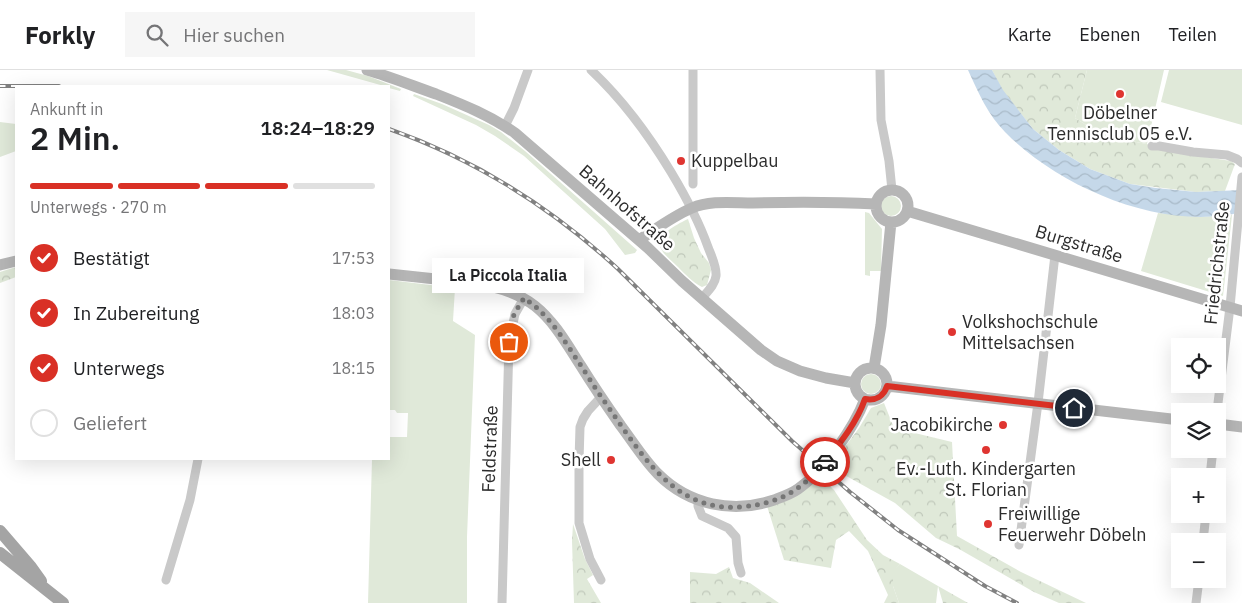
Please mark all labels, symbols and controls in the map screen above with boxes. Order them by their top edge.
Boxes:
search box [125,12,475,57]
text: Forkly [25,19,95,51]
icon: search [143,21,171,49]
text: Hier suchen [183,23,285,47]
text: Karte [1008,23,1051,46]
text: Ebenen [1079,23,1140,46]
text: Teilen [1168,23,1217,46]
marker: Döbelner Tennisclub 05 e.V. [1114,88,1126,100]
text: Ankunft in [30,99,103,119]
place label: Döbelner Tennisclub 05 e.V. [1047,101,1193,145]
text: 18:24–18:29 [261,116,375,140]
text: 2 Min. [30,117,120,159]
place label: Kuppelbau [691,149,778,172]
marker: Kuppelbau [675,155,687,167]
street label: Bahnhofstraße [574,159,680,256]
text: Unterwegs · 270 m [30,197,167,217]
street label: Friedrichstraße [1199,200,1234,326]
street label: Burgstraße [1033,219,1126,268]
icon: check [30,244,58,272]
text: Bestätigt [73,246,150,270]
text: 17:53 [332,248,375,268]
callout: La Piccola Italia [433,257,585,292]
text: La Piccola Italia [449,265,567,285]
icon: check [30,299,58,327]
text: In Zubereitung [73,301,199,325]
text: 18:03 [332,303,375,323]
place label: Volkshochschule Mittelsachsen [962,310,1098,354]
pin [488,321,530,363]
marker: Volkshochschule Mittelsachsen [946,326,958,338]
icon: bag [495,328,523,356]
map controls [1171,338,1226,588]
button: locate [1171,338,1226,393]
icon: check [30,354,58,382]
text: Unterwegs [73,356,165,380]
text: 18:15 [332,358,375,378]
pin [1053,387,1095,429]
icon: home [1060,394,1088,422]
button: layers [1171,403,1226,458]
street label: Feldstraße [476,405,503,493]
text: Geliefert [73,411,147,435]
place label: Jacobikirche [891,413,993,436]
marker: Jacobikirche [997,419,1009,431]
courier [800,437,850,487]
marker: Ev.-Luth. Kindergarten St. Florian [980,444,992,456]
place label: Shell [561,448,601,471]
icon: car [811,448,839,476]
marker: Shell [605,454,617,466]
place label: Ev.-Luth. Kindergarten St. Florian [896,457,1076,501]
button: + [1171,468,1226,523]
place label: Freiwillige Feuerwehr Döbeln [998,502,1147,546]
marker: Freiwillige Feuerwehr Döbeln [982,518,994,530]
button: − [1171,533,1226,588]

